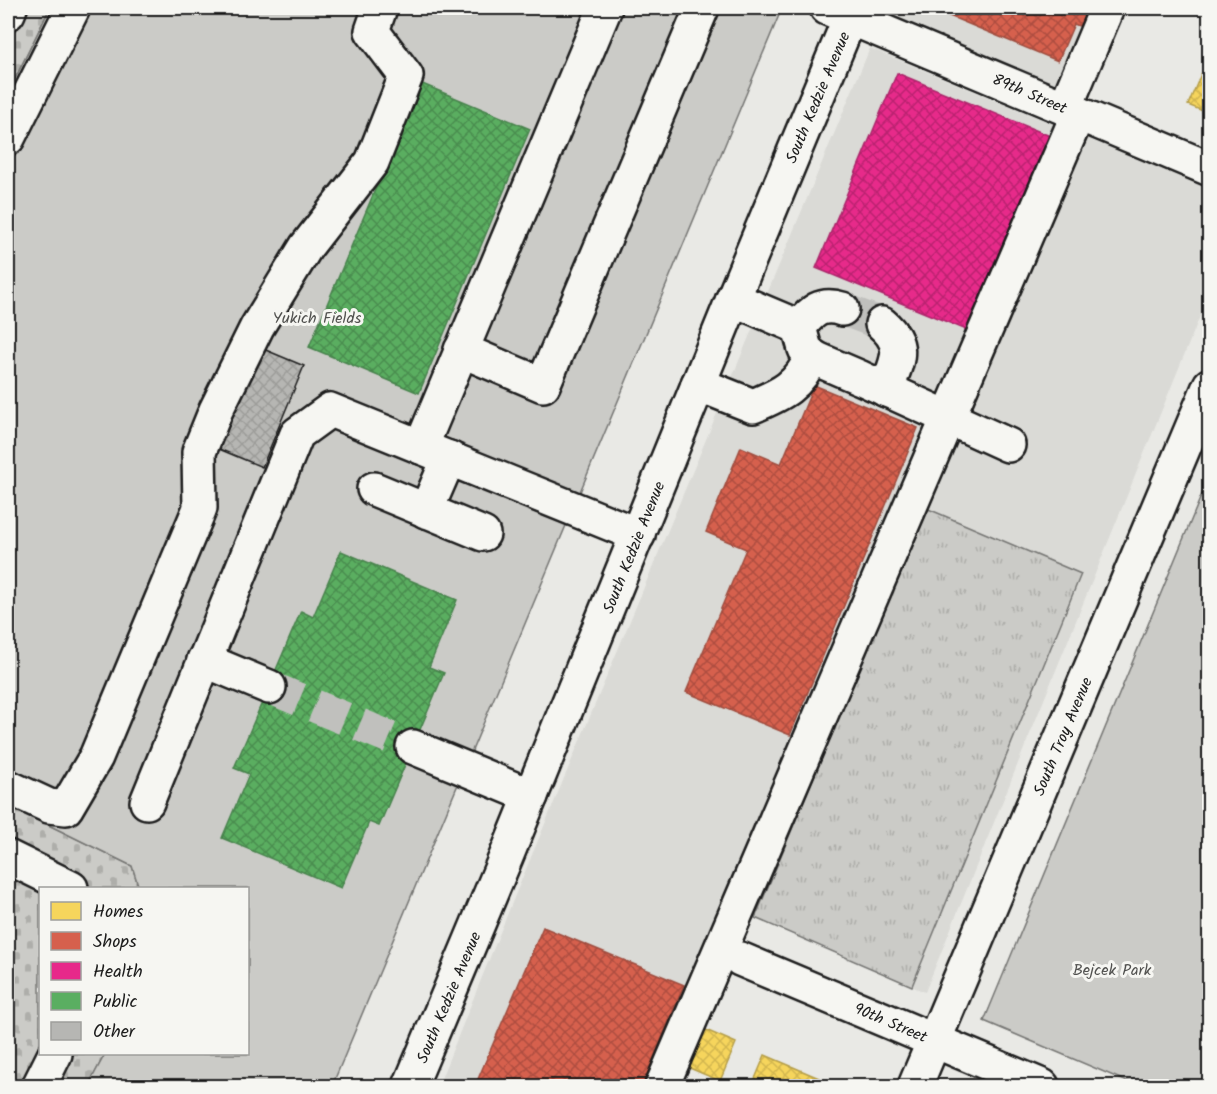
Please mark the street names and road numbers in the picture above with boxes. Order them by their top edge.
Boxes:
street label: South Kedzie Avenue [779,28,857,167]
street label: 89th Street [988,67,1071,122]
street label: South Kedzie Avenue [596,478,672,618]
street label: South Troy Avenue [1027,673,1100,800]
street label: South Kedzie Avenue [410,928,488,1067]
street label: 90th Street [850,997,932,1050]

